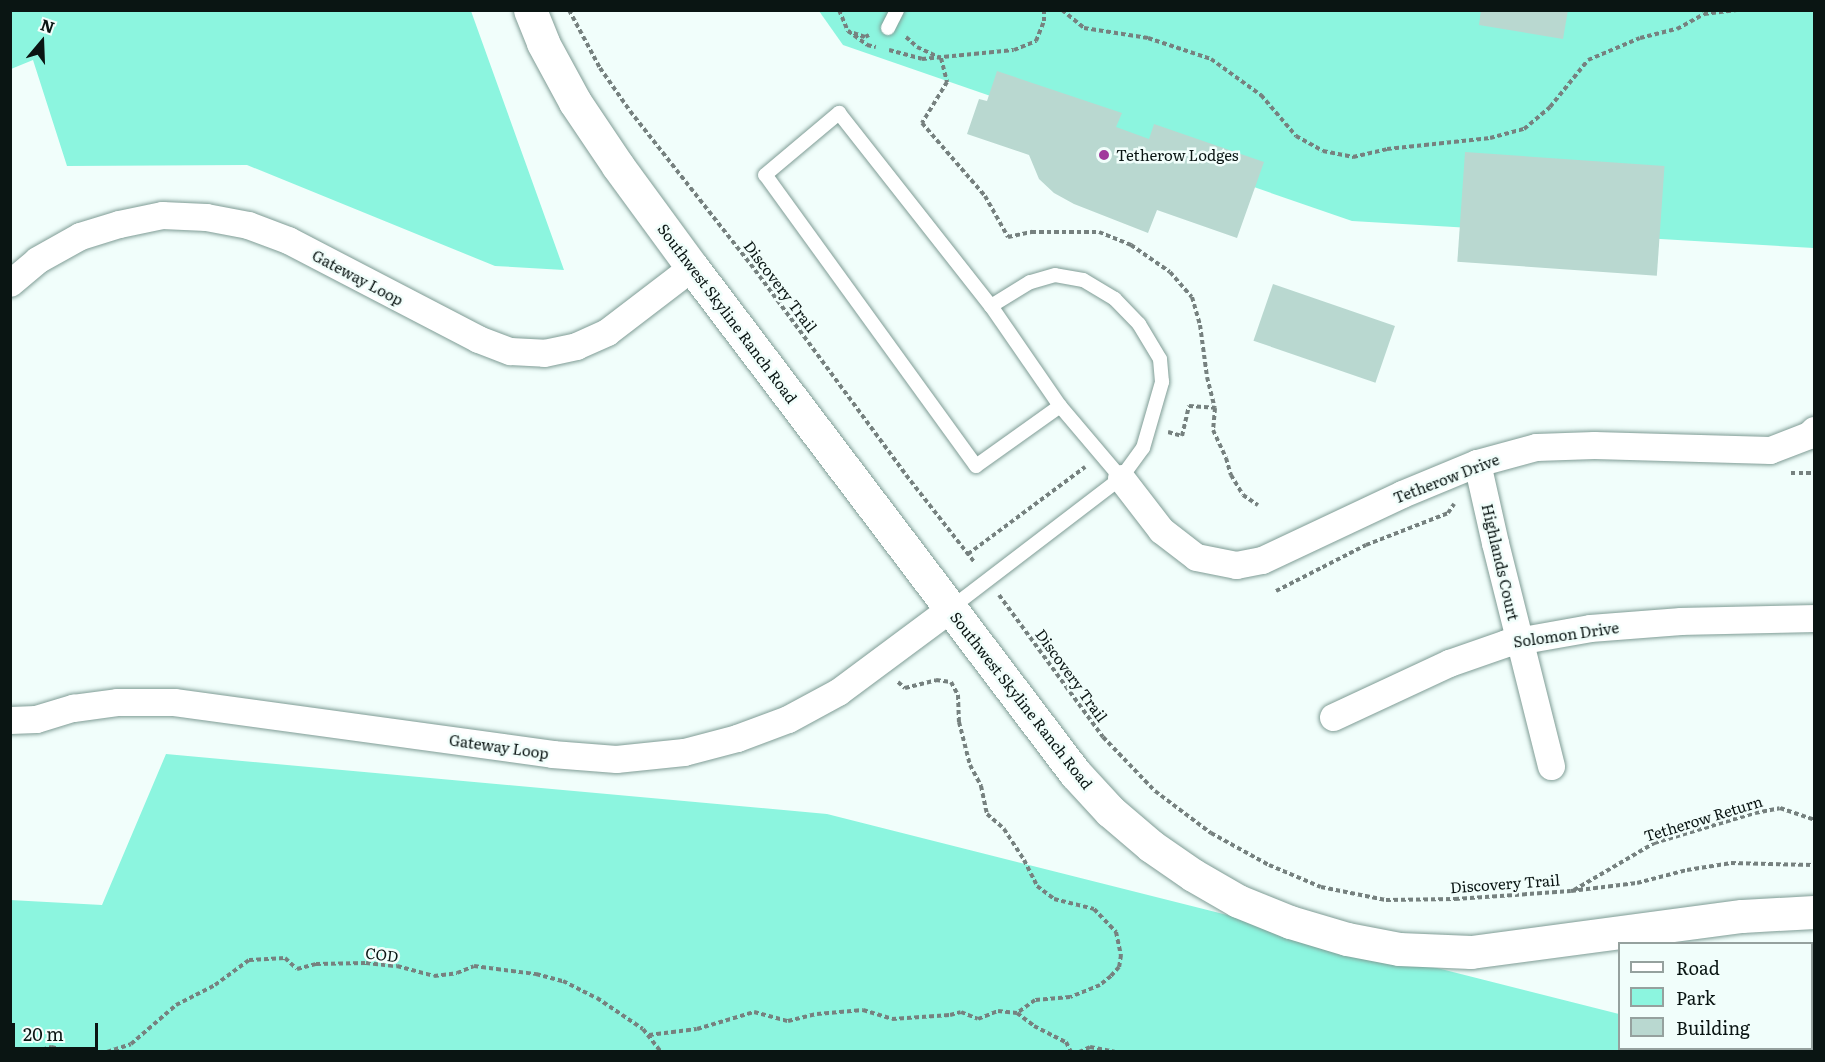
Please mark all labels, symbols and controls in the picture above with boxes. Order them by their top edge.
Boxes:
text: N [38,11,58,39]
north arrow [12,12,72,72]
place label: Tetherow Lodges [1116,146,1239,164]
marker: Tetherow Lodges [1097,148,1111,162]
street label: Southwest Skyline Ranch Road [655,220,801,406]
street label: Discovery Trail [741,237,821,335]
street label: Gateway Loop [309,245,407,309]
street label: Tetherow Drive [1390,450,1502,506]
street label: Highlands Court [1479,502,1523,622]
street label: Southwest Skyline Ranch Road [947,608,1097,792]
street label: Solomon Drive [1512,618,1620,650]
street label: Discovery Trail [1032,625,1112,725]
street label: Gateway Loop [448,730,550,762]
street label: Tetherow Return [1642,791,1764,845]
street label: Discovery Trail [1450,870,1560,896]
legend [1618,942,1813,1050]
street label: COD [364,943,400,965]
text: Road [1676,954,1720,981]
text: Park [1676,984,1715,1011]
scale bar [15,1011,100,1049]
text: Building [1676,1014,1750,1041]
text: 20 m [23,1020,64,1047]

